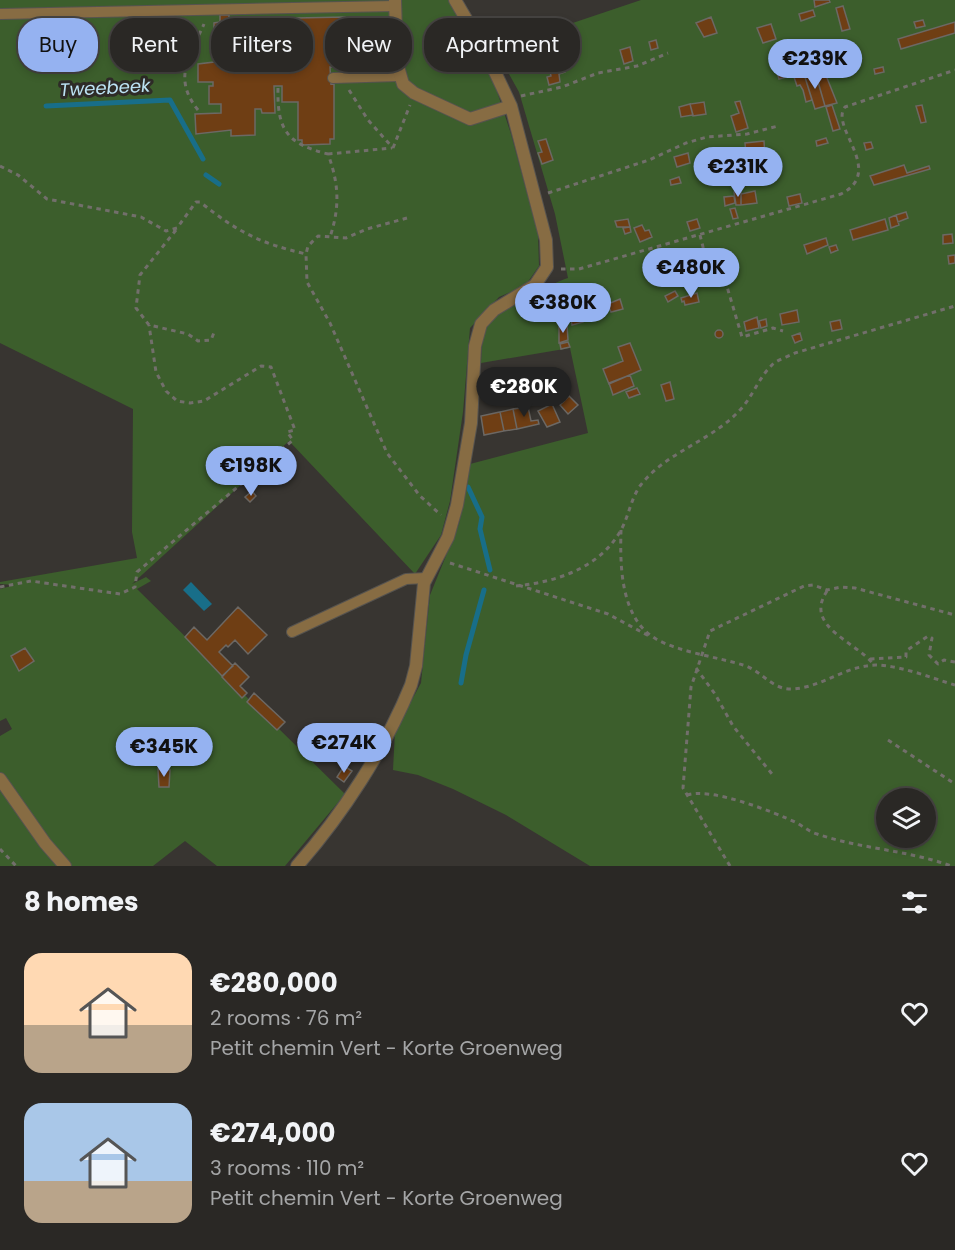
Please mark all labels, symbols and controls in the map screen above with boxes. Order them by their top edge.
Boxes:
chip: Buy [18,18,98,72]
chip: Rent [110,18,199,72]
chip: Filters [211,18,313,72]
chip: New [325,18,412,72]
chip: Apartment [424,18,580,72]
pin: €239K [773,39,857,90]
text: €239K [782,44,848,72]
water label: Tweebeek [59,73,152,102]
pin: €231K [696,147,780,198]
text: €231K [708,152,768,180]
pin: €480K [649,248,733,299]
text: €480K [656,253,726,281]
pin: €380K [521,283,605,334]
text: €380K [529,288,597,316]
pin: €280K [482,367,566,418]
text: €280K [490,372,558,400]
pin: €198K [209,446,293,497]
text: €198K [220,451,282,479]
pin: €274K [302,723,386,774]
pin: €345K [122,727,206,778]
text: €274K [311,728,377,756]
text: €345K [130,732,198,760]
map controls [876,788,936,848]
button: layers [876,788,936,848]
text: 8 homes [24,884,139,920]
icon: filters [898,886,931,919]
text: €280,000 [210,965,338,1001]
icon: home [72,977,144,1049]
icon: heart [898,997,931,1030]
text: 2 rooms · 76 m² [210,1004,362,1032]
text: Petit chemin Vert - Korte Groenweg [210,1034,563,1062]
text: €274,000 [210,1115,335,1151]
icon: home [72,1127,144,1199]
icon: heart [898,1147,931,1180]
text: 3 rooms · 110 m² [210,1154,364,1182]
text: Petit chemin Vert - Korte Groenweg [210,1184,563,1212]

